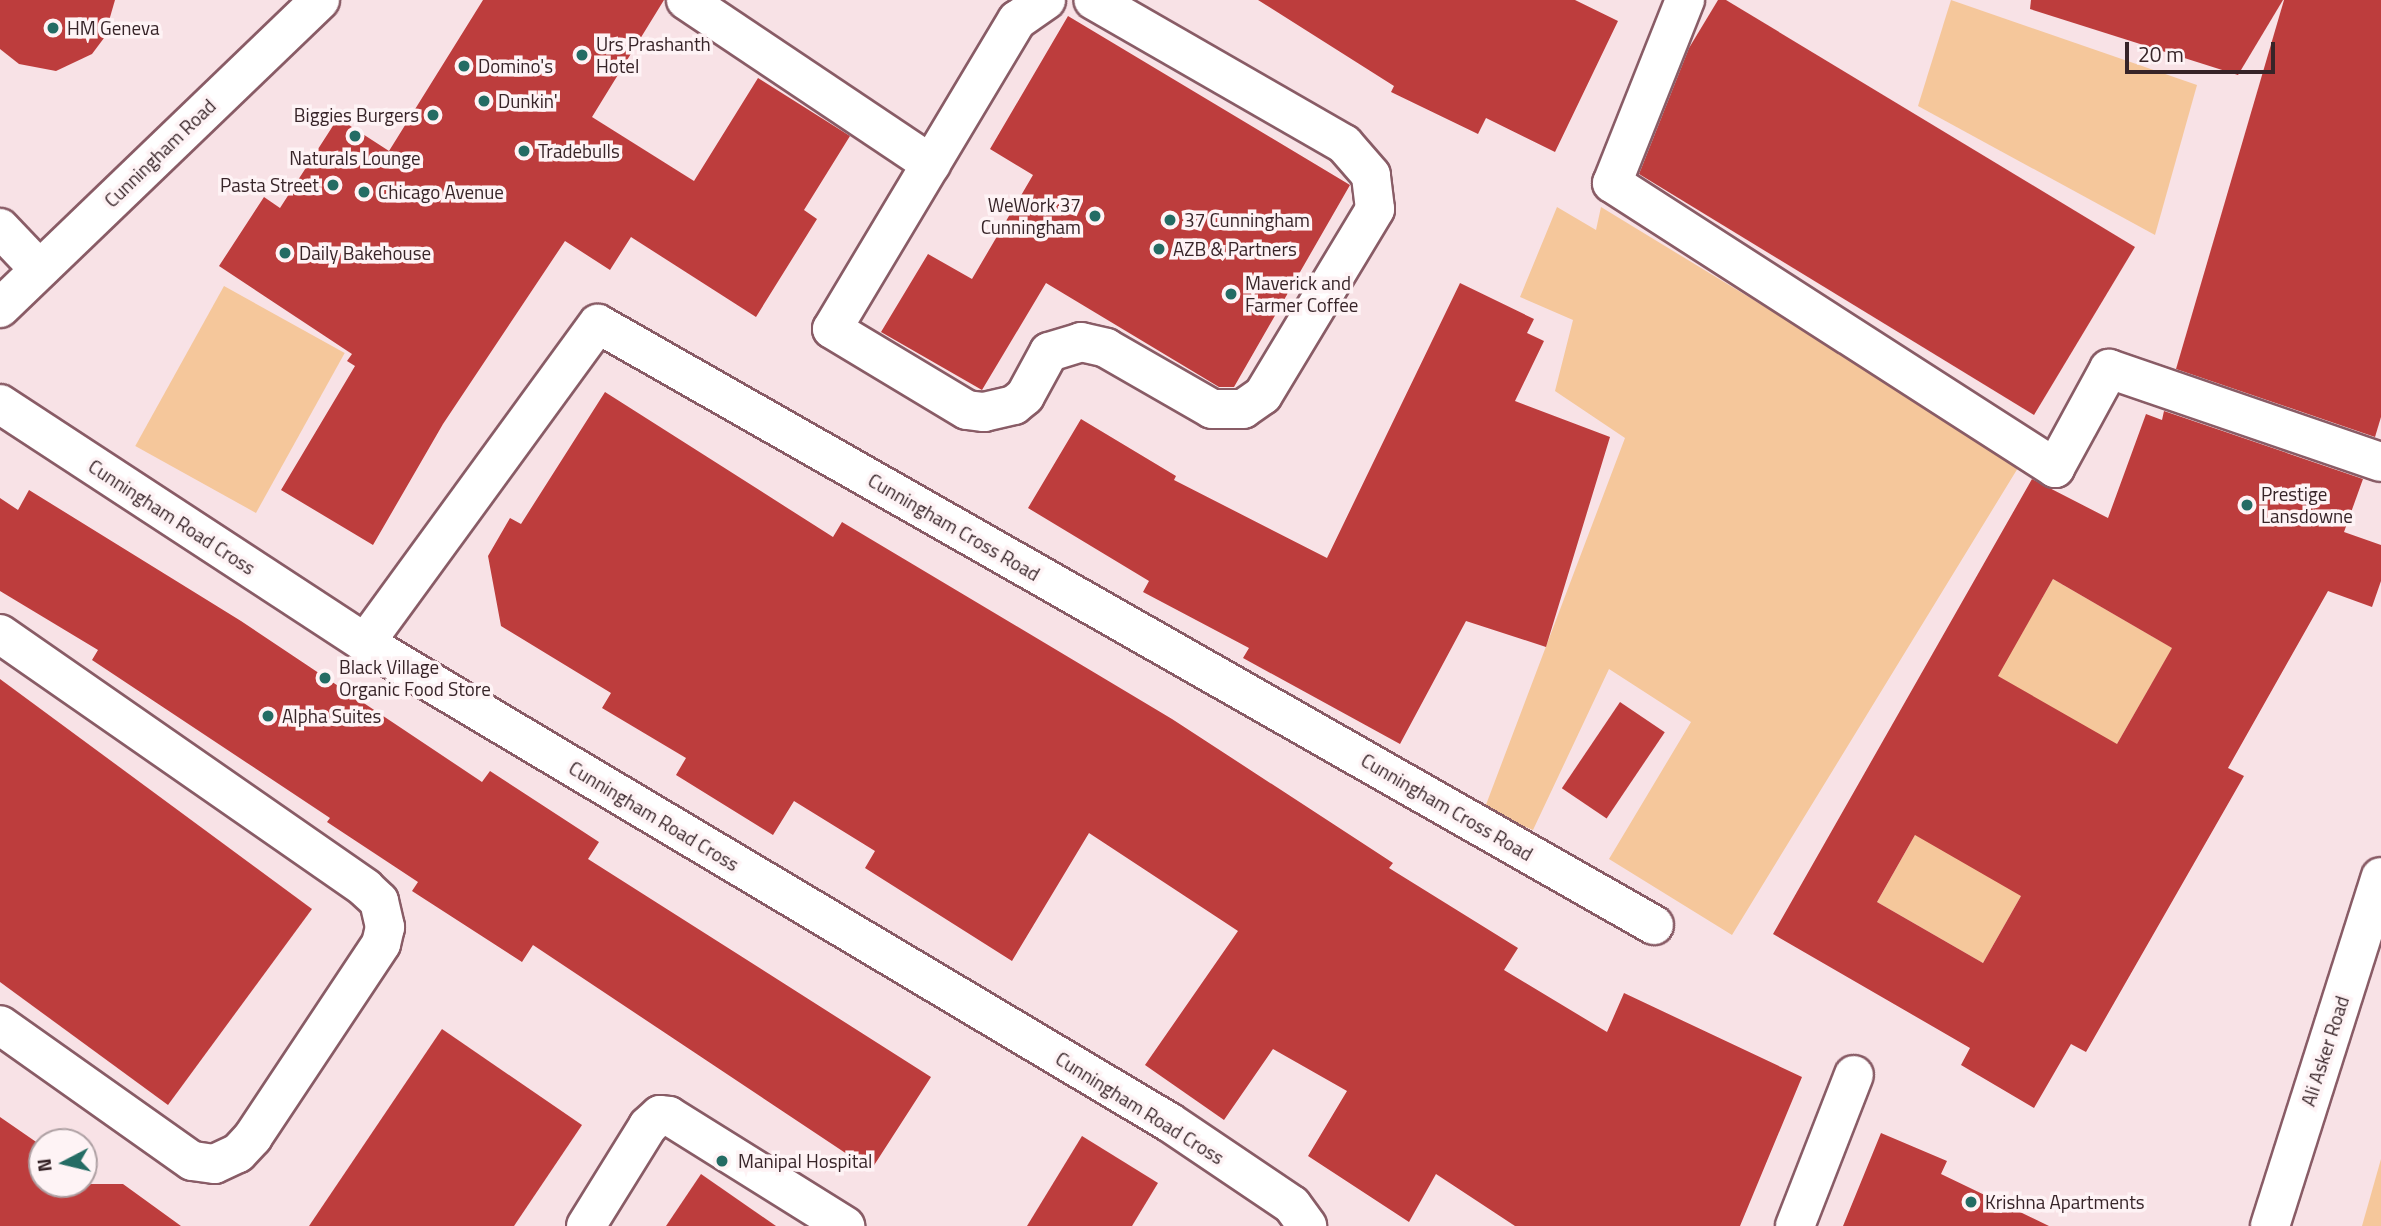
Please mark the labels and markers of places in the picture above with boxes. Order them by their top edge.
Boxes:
place label: HM Geneva [67,17,159,39]
marker: HM Geneva [45,20,61,36]
place label: Urs Prashanth Hotel [596,33,711,77]
marker: Urs Prashanth Hotel [574,47,590,63]
place label: Domino's [478,55,553,77]
marker: Domino's [456,58,472,74]
place label: Dunkin' [498,90,558,112]
marker: Dunkin' [476,93,492,109]
place label: Biggies Burgers [294,104,419,126]
marker: Biggies Burgers [425,107,441,123]
marker: Naturals Lounge [347,128,363,144]
place label: Tradebulls [538,140,620,162]
marker: Tradebulls [516,143,532,159]
place label: Naturals Lounge [289,147,421,169]
place label: Pasta Street [220,174,319,196]
marker: Pasta Street [325,177,341,193]
place label: Chicago Avenue [378,181,504,203]
marker: Chicago Avenue [356,184,372,200]
place label: WeWork 37 Cunningham [981,194,1081,238]
marker: WeWork 37 Cunningham [1087,208,1103,224]
place label: 37 Cunningham [1184,209,1310,231]
marker: 37 Cunningham [1162,212,1178,228]
place label: AZB & Partners [1173,238,1297,260]
marker: AZB & Partners [1151,241,1167,257]
place label: Daily Bakehouse [299,242,431,264]
marker: Daily Bakehouse [277,245,293,261]
place label: Maverick and Farmer Coffee [1245,272,1358,316]
marker: Maverick and Farmer Coffee [1223,286,1239,302]
place label: Prestige Lansdowne [2261,483,2353,527]
marker: Prestige Lansdowne [2239,497,2255,513]
place label: Black Village Organic Food Store [339,656,491,700]
marker: Black Village Organic Food Store [317,670,333,686]
place label: Alpha Suites [282,705,381,727]
marker: Alpha Suites [260,708,276,724]
place label: Manipal Hospital [738,1150,872,1172]
marker: Manipal Hospital [712,1151,732,1171]
place label: Krishna Apartments [1985,1191,2145,1213]
marker: Krishna Apartments [1963,1194,1979,1210]

